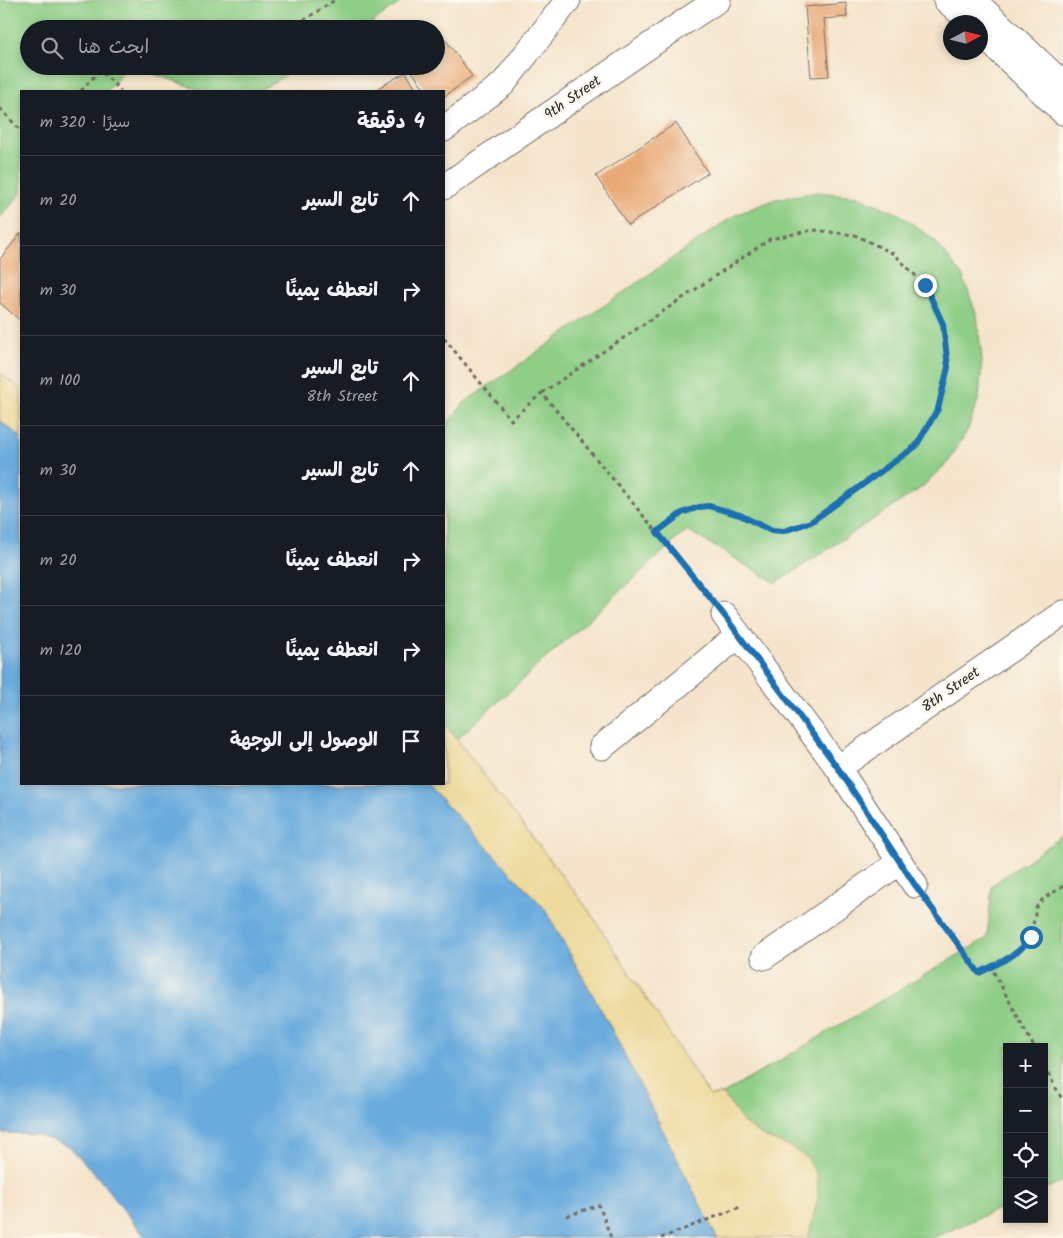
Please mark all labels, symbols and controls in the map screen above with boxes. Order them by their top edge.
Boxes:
north arrow [943,15,988,60]
search box [20,20,445,75]
text: ابحث هنا [78,33,149,63]
icon: search [38,34,66,62]
street label: 9th Street [539,69,607,127]
text: 4 دقيقة [357,106,425,139]
text: سيرًا · 320 m [40,110,130,135]
text: تابع السير [303,186,378,216]
icon: ahead [397,187,425,215]
text: 20 m [40,188,76,213]
route end [914,274,937,297]
text: انعطف يمينًا [286,276,378,306]
icon: right [397,277,425,305]
text: 30 m [40,278,76,303]
text: تابع السير [303,354,378,384]
icon: ahead [397,367,425,395]
text: 100 m [40,368,80,393]
text: 8th Street [307,384,378,409]
text: تابع السير [303,456,378,486]
icon: ahead [397,457,425,485]
text: 30 m [40,458,76,483]
text: انعطف يمينًا [286,546,378,576]
icon: right [397,547,425,575]
text: 20 m [40,548,76,573]
text: انعطف يمينًا [286,636,378,666]
icon: right [397,637,425,665]
text: 120 m [40,638,82,663]
street label: 8th Street [917,661,985,719]
text: الوصول إلى الوجهة [230,726,378,756]
icon: arrive [397,727,425,755]
route start [1020,926,1043,949]
map controls [1003,1043,1048,1223]
button: + [1003,1043,1048,1088]
button: − [1003,1088,1048,1133]
button: locate [1003,1133,1048,1178]
button: layers [1003,1178,1048,1223]

